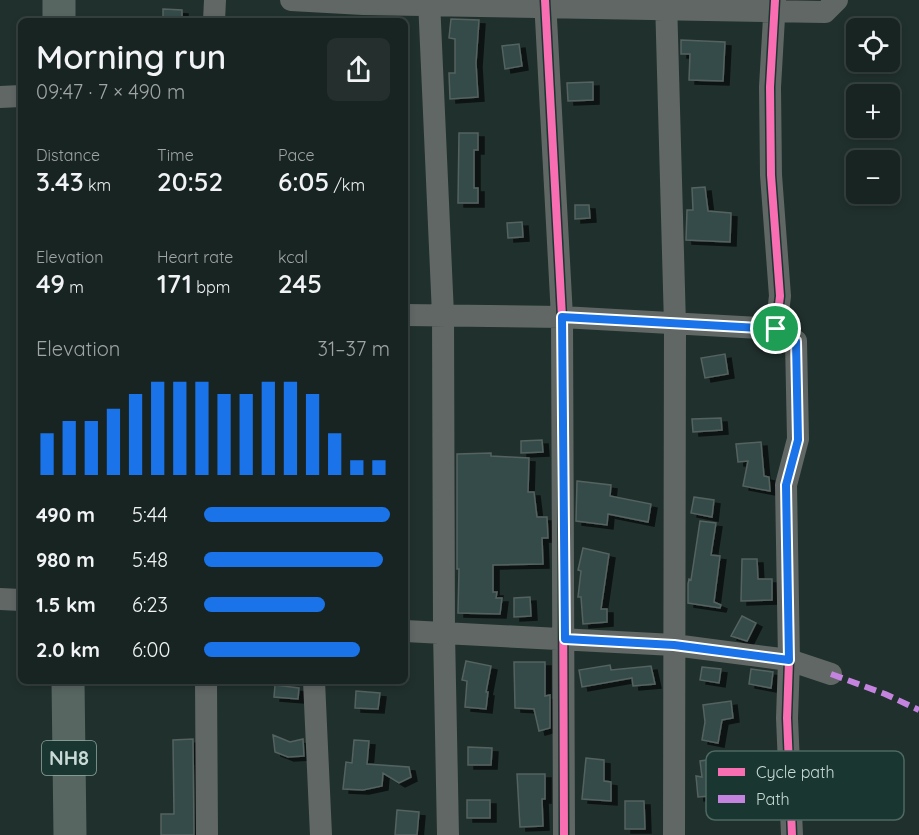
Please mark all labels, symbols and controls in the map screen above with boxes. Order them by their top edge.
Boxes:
map controls [846,18,900,204]
button: locate [846,18,900,72]
text: Morning run [36,36,226,77]
button: share [327,38,390,101]
text: 09:47 · 7 × 490 m [36,79,185,104]
button: + [846,84,900,138]
text: Distance [36,145,100,165]
text: Time [157,145,194,165]
text: Pace [278,145,314,165]
button: − [846,150,900,204]
text: 3.43 [36,165,84,198]
text: 20:52 [157,165,223,198]
text: 6:05 [278,165,329,198]
text: km [84,175,111,195]
text: /km [329,175,365,195]
text: Elevation [36,247,103,267]
text: Heart rate [157,247,233,267]
text: kcal [278,247,308,267]
text: 49 [36,267,65,300]
text: 171 [157,267,192,300]
text: 245 [278,267,322,300]
text: m [65,277,84,297]
text: bpm [192,277,230,297]
pin [750,303,801,354]
icon: arrive [759,312,792,345]
text: Elevation [36,336,120,361]
text: 31–37 m [317,336,390,361]
text: 490 m [36,502,95,527]
text: 5:44 [132,502,168,527]
text: 980 m [36,547,95,572]
text: 5:48 [132,547,168,572]
text: 1.5 km [36,592,96,617]
text: 6:23 [132,592,168,617]
text: 2.0 km [36,637,100,662]
text: 6:00 [132,637,170,662]
road number: NH8 [42,741,96,775]
legend [706,751,904,820]
text: Cycle path [756,762,835,782]
text: Path [756,789,790,809]

